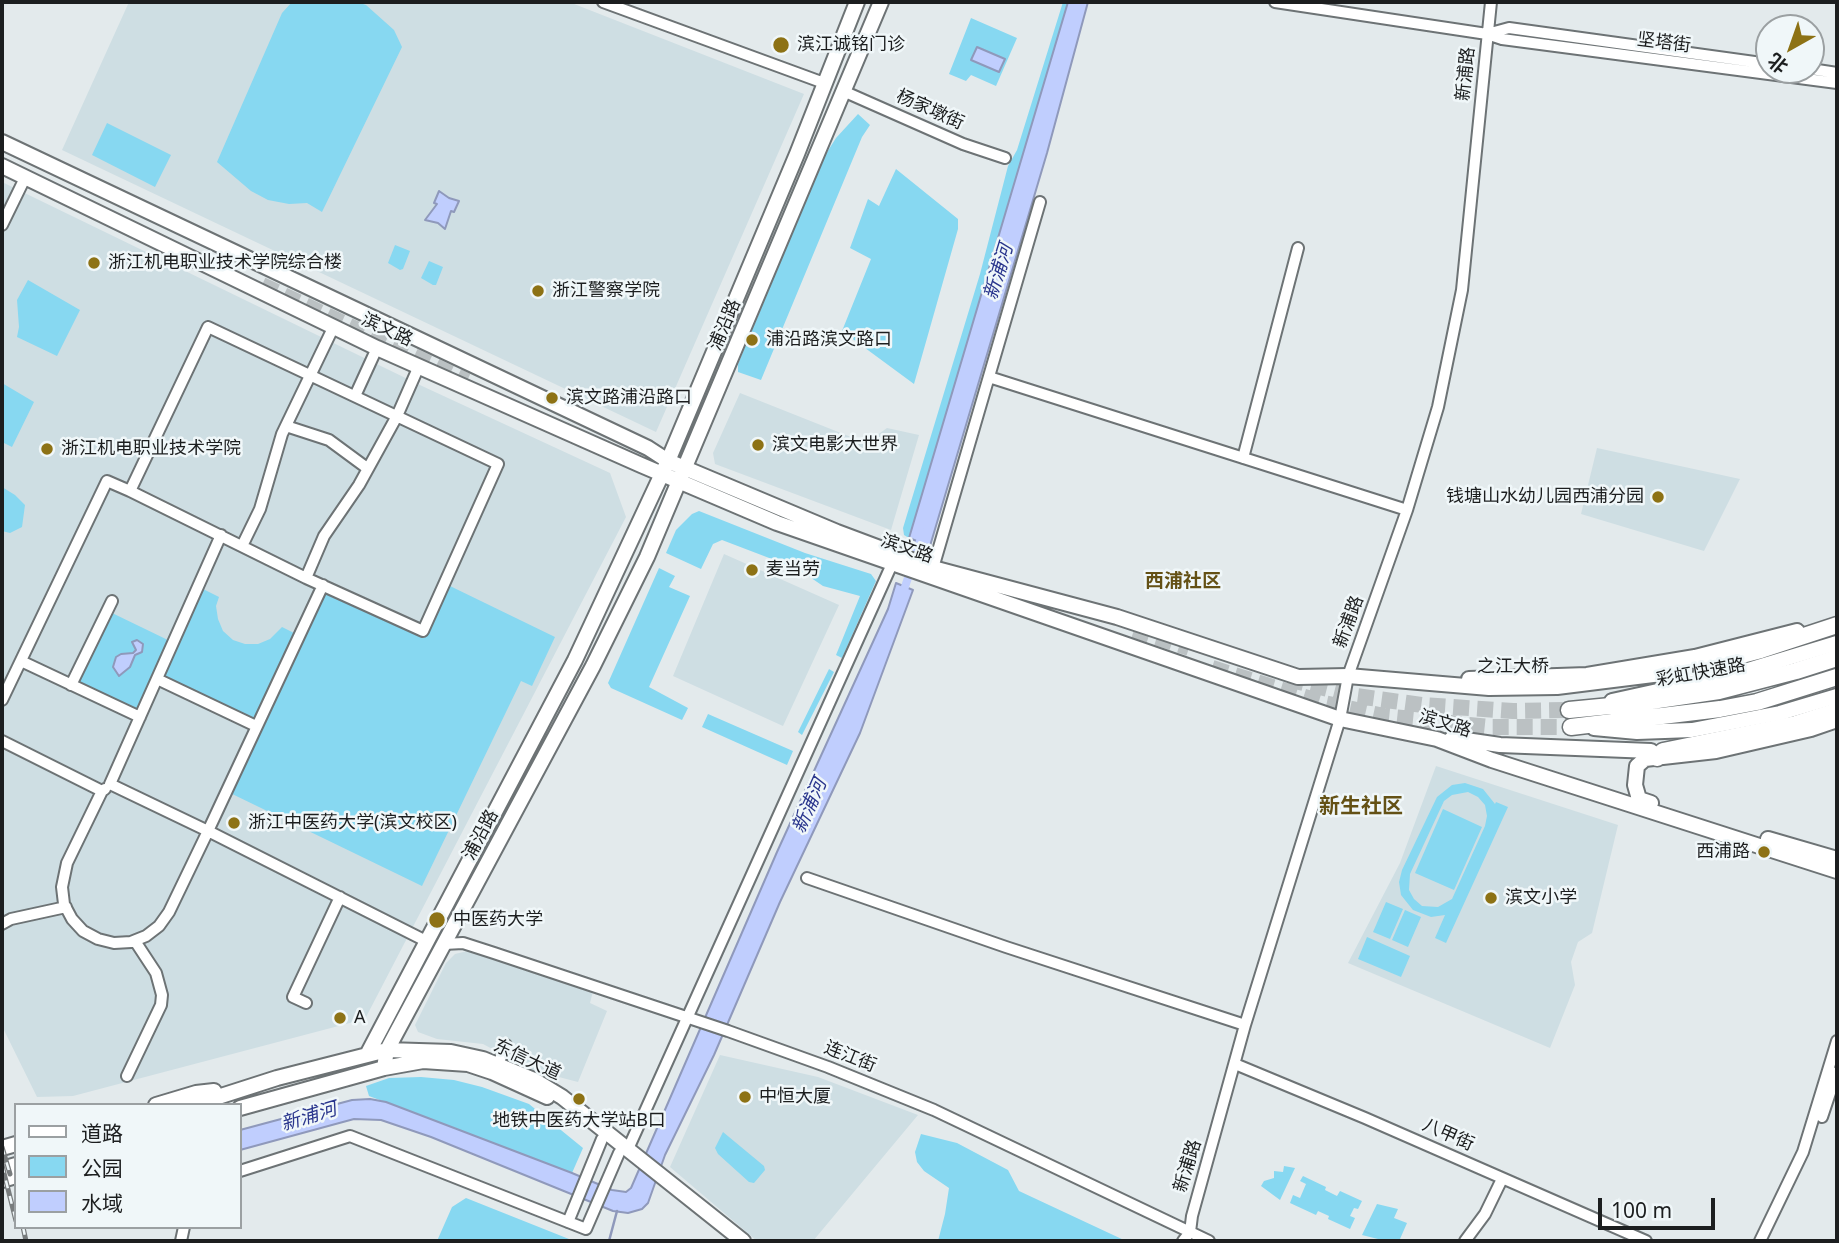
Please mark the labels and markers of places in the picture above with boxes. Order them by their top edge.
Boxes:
place label: 滨江诚铭门诊 [797,34,905,56]
marker: 滨江诚铭门诊 [771,35,791,55]
place label: 浙江机电职业技术学院综合楼 [108,252,342,274]
marker: 浙江机电职业技术学院综合楼 [86,255,102,271]
place label: 浙江警察学院 [552,280,660,302]
marker: 浙江警察学院 [530,283,546,299]
place label: 浦沿路滨文路口 [766,329,892,351]
marker: 浦沿路滨文路口 [744,332,760,348]
place label: 滨文路浦沿路口 [566,387,692,409]
marker: 滨文路浦沿路口 [544,390,560,406]
place label: 滨文电影大世界 [772,434,898,456]
marker: 滨文电影大世界 [750,437,766,453]
place label: 浙江机电职业技术学院 [61,438,241,460]
marker: 浙江机电职业技术学院 [39,441,55,457]
place label: 钱塘山水幼儿园西浦分园 [1446,486,1644,508]
marker: 钱塘山水幼儿园西浦分园 [1650,489,1666,505]
place label: 麦当劳 [766,559,820,581]
marker: 麦当劳 [744,562,760,578]
place label: 浙江中医药大学(滨文校区) [248,812,457,834]
marker: 浙江中医药大学(滨文校区) [226,815,242,831]
place label: 西浦路 [1696,841,1750,863]
marker: 西浦路 [1756,844,1772,860]
place label: 滨文小学 [1505,887,1577,909]
marker: 滨文小学 [1483,890,1499,906]
place label: 中医药大学 [453,909,543,931]
marker: 中医药大学 [427,910,447,930]
place label: A [354,1007,366,1029]
marker: A [332,1010,348,1026]
place label: 中恒大厦 [759,1086,831,1108]
marker: 中恒大厦 [737,1089,753,1105]
marker: 地铁中医药大学站B口 [571,1091,587,1107]
place label: 地铁中医药大学站B口 [492,1110,666,1132]

